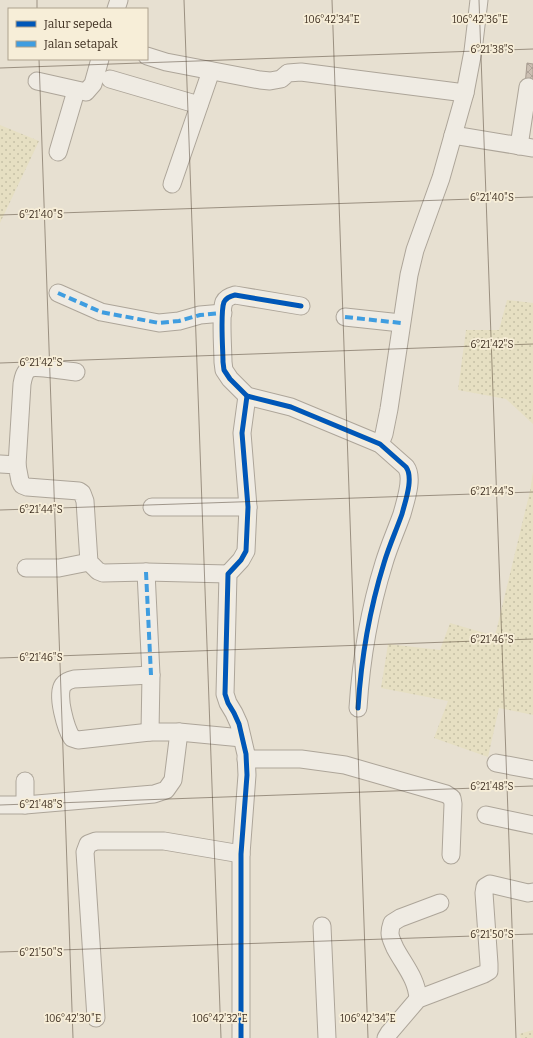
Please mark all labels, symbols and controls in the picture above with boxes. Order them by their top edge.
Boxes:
legend [8,8,148,60]
text: 106°42'34"E [304,14,360,26]
text: 106°42'36"E [452,14,508,26]
text: Jalur sepeda [43,17,113,31]
text: Jalan setapak [43,37,118,51]
text: 6°21'38"S [470,44,514,56]
text: 6°21'40"S [470,192,514,204]
text: 6°21'40"S [19,209,63,221]
text: 6°21'42"S [471,339,513,351]
text: 6°21'42"S [20,357,62,369]
text: 6°21'44"S [470,486,514,498]
text: 6°21'44"S [19,504,63,516]
text: 6°21'46"S [470,634,514,646]
text: 6°21'46"S [19,652,63,664]
text: 6°21'48"S [470,781,514,793]
text: 6°21'48"S [19,799,63,811]
text: 6°21'50"S [470,929,514,941]
text: 6°21'50"S [19,947,63,959]
text: 106°42'30"E [45,1013,101,1025]
text: 106°42'32"E [192,1013,248,1025]
text: 106°42'34"E [340,1013,396,1025]

